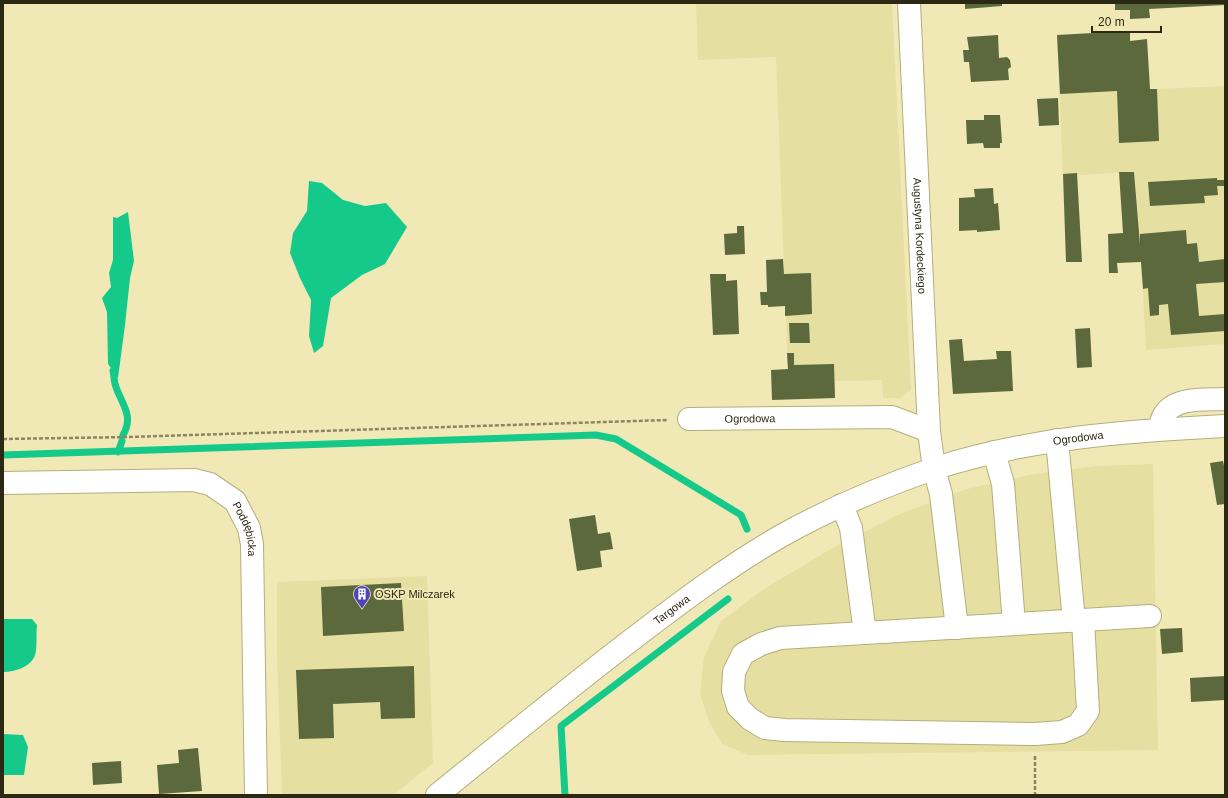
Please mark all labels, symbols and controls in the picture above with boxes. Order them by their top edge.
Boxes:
scale bar [1092,8,1161,34]
text: 20 m [1098,15,1125,29]
street label: Augustyna Kordeckiego [911,177,929,294]
street label: Ogrodowa [725,412,776,425]
street label: Ogrodowa [1052,429,1105,447]
street label: Poddębicka [230,500,258,557]
building icon: OSKP Milczarek [352,584,372,609]
place label: OSKP Milczarek [375,588,455,600]
street label: Targowa [651,592,692,627]

